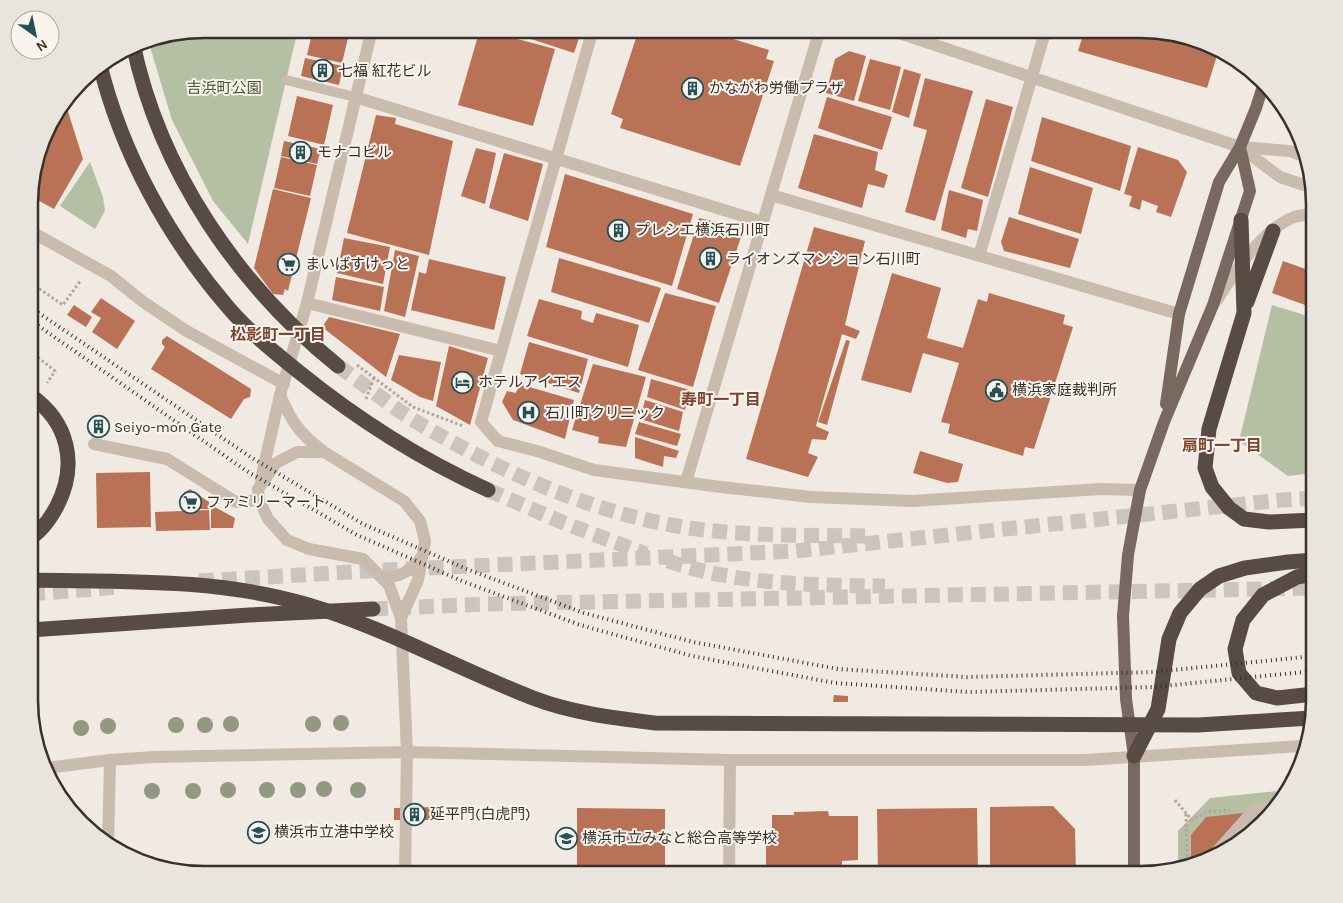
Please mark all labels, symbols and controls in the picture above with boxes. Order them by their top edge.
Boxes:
north arrow [10,10,60,60]
text: N [33,36,51,55]
building icon: 七福 紅花ビル [310,59,334,83]
place label: 七福 紅花ビル [338,62,432,80]
building icon: かながわ労働プラザ [681,76,705,100]
park label: 吉浜町公園 [186,79,262,97]
place label: かながわ労働プラザ [709,79,844,97]
building icon: モナコビル [289,140,313,164]
place label: モナコビル [317,143,392,161]
building icon: プレシエ横浜石川町 [607,218,631,242]
place label: プレシエ横浜石川町 [635,221,770,239]
building icon: ライオンズマンション石川町 [698,247,722,271]
place label: ライオンズマンション石川町 [726,250,921,268]
supermarket icon: まいばすけっと [277,252,301,276]
place label: まいばすけっと [305,255,410,273]
district label: 松影町一丁目 [230,325,326,344]
hotel icon: ホテルアイエス [450,370,474,394]
place label: ホテルアイエス [478,373,582,391]
public building icon: 横浜家庭裁判所 [984,378,1008,402]
place label: 横浜家庭裁判所 [1012,381,1117,399]
district label: 寿町一丁目 [681,390,761,409]
hospital icon: 石川町クリニック [517,401,541,425]
place label: 石川町クリニック [545,404,665,422]
building icon: Seiyo-mon Gate [86,415,110,439]
place label: Seiyo-mon Gate [114,418,222,436]
district label: 扇町一丁目 [1182,436,1262,455]
supermarket icon: ファミリーマート [178,490,202,514]
place label: ファミリーマート [206,493,326,511]
building icon: 延平門(白虎門) [402,802,426,826]
place label: 延平門(白虎門) [430,805,531,823]
school or university icon: 横浜市立港中学校 [246,820,270,844]
place label: 横浜市立港中学校 [274,823,394,841]
school or university icon: 横浜市立みなと総合高等学校 [554,826,578,850]
place label: 横浜市立みなと総合高等学校 [582,829,777,847]

